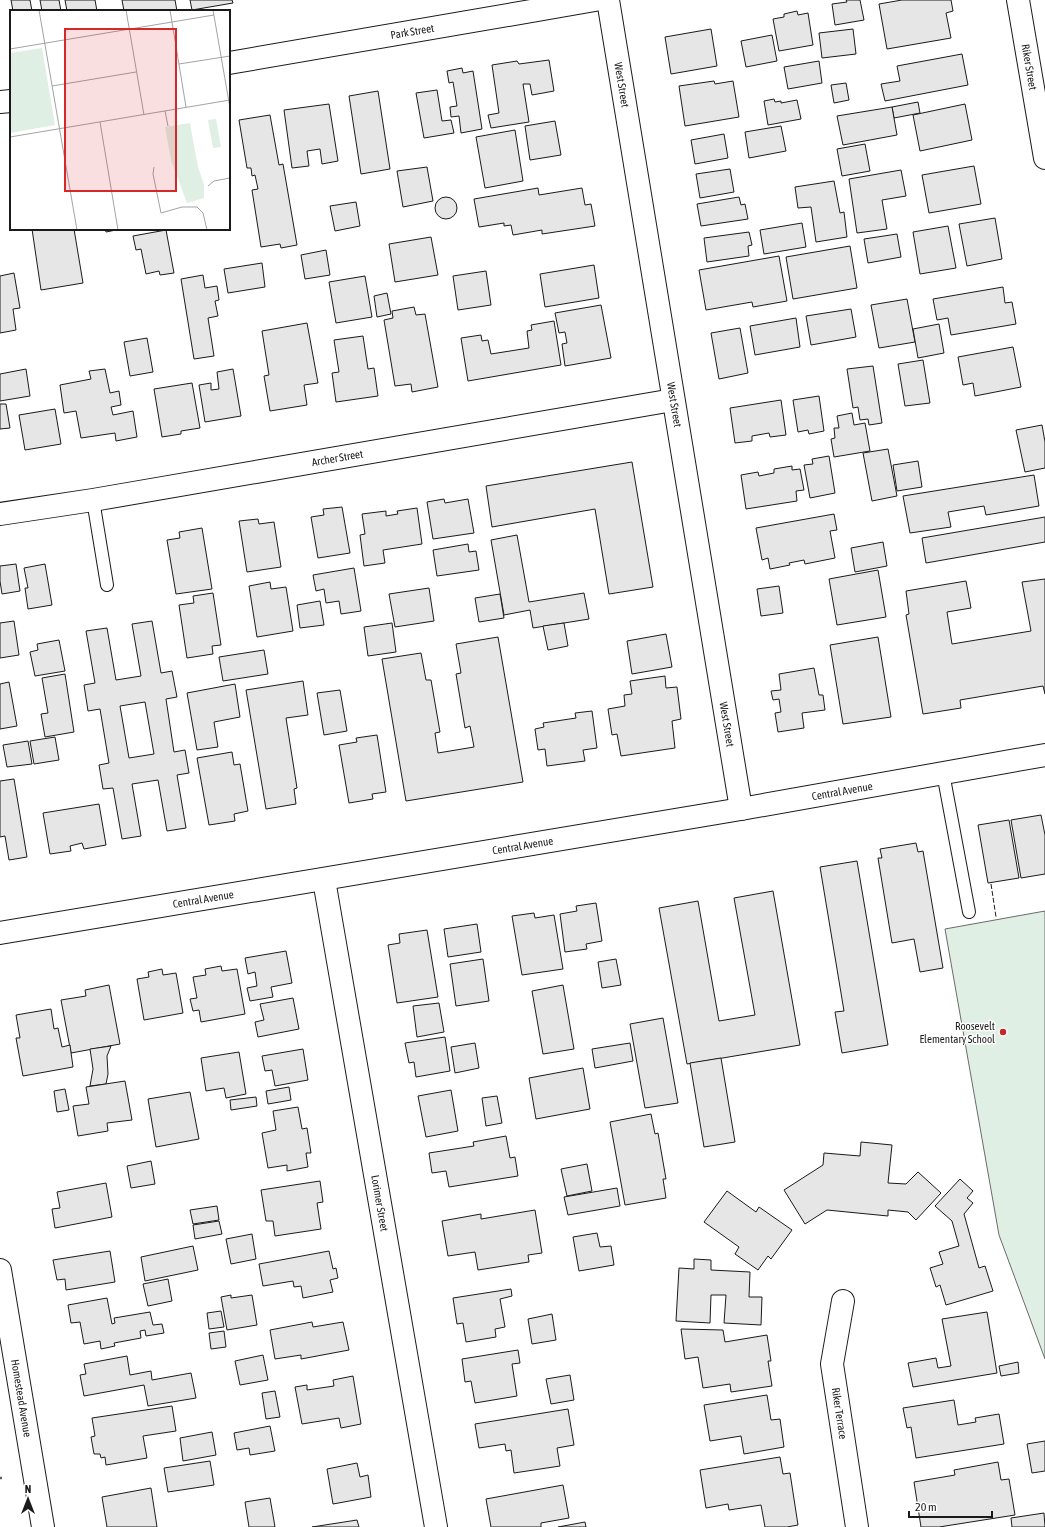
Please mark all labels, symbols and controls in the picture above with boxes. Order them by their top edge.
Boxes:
inset map [10,10,230,230]
street label: Park Street [390,22,435,41]
street label: Riker Street [1020,43,1039,91]
street label: West Street [612,61,632,108]
street label: West Street [665,381,684,428]
street label: Archer Street [311,448,364,468]
street label: West Street [717,701,737,748]
street label: Central Avenue [811,780,873,802]
street label: Central Avenue [491,835,554,857]
street label: Central Avenue [172,888,235,910]
place label: Roosevelt Elementary School [919,1020,995,1045]
marker: Roosevelt Elementary School [998,1027,1008,1037]
street label: Lorimer Street [369,1174,391,1232]
street label: Homestead Avenue [9,1358,34,1438]
street label: Riker Terrace [830,1387,849,1440]
north arrow [8,1479,48,1519]
text: N [25,1483,31,1495]
scale bar [909,1493,992,1519]
text: 20 m [915,1500,937,1514]

